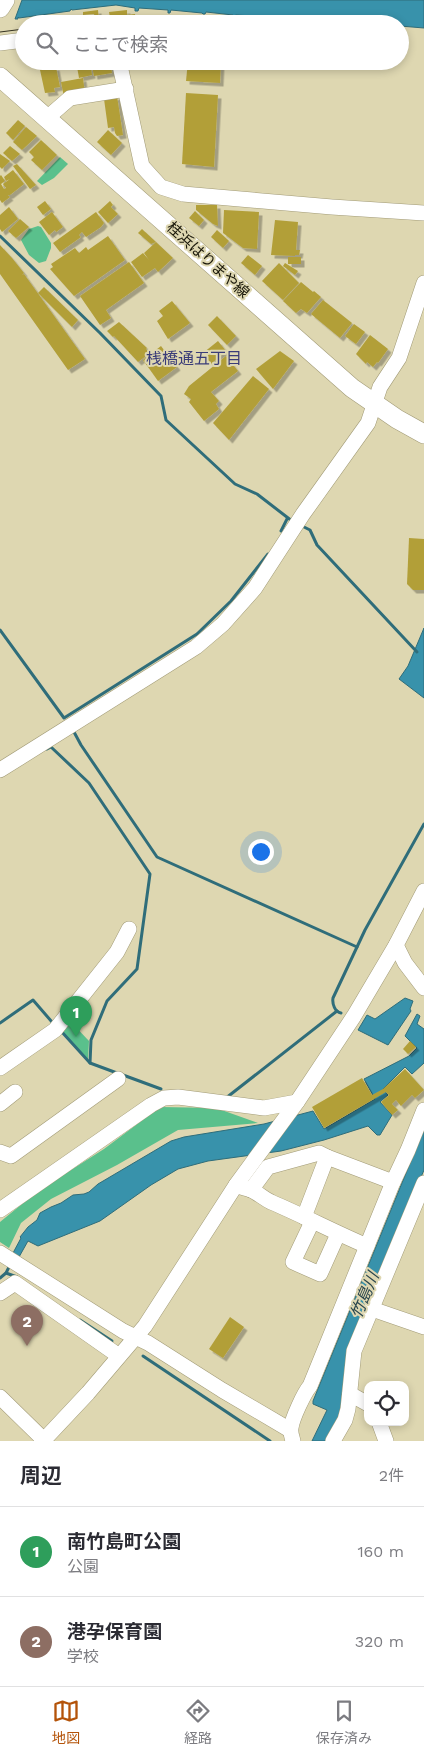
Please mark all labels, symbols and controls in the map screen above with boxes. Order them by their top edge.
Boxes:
search box [15,15,409,70]
icon: search [33,29,61,57]
text: ここで検索 [73,33,168,56]
street label: 桂浜はりまや線 [163,218,253,302]
district label: 桟橋通五丁目 [146,349,242,368]
your location [248,839,274,865]
pin: 1 [60,996,92,1037]
water label: 竹島川 [346,1268,383,1321]
pin: 2 [11,1305,43,1346]
map controls [364,1381,409,1426]
button: locate [364,1381,409,1426]
text: 周辺 [20,1463,62,1488]
text: 2件 [379,1466,404,1485]
text: 南竹島町公園 [67,1530,181,1553]
text: 1 [33,1542,39,1561]
text: 160 m [357,1542,404,1561]
text: 公園 [67,1557,99,1576]
text: 港孕保育園 [67,1620,162,1643]
text: 2 [31,1632,41,1651]
text: 320 m [355,1632,404,1651]
text: 学校 [67,1647,99,1666]
tab: 地図 [52,1697,80,1747]
tab: 経路 [184,1697,212,1747]
tab: 保存済み [316,1697,372,1747]

